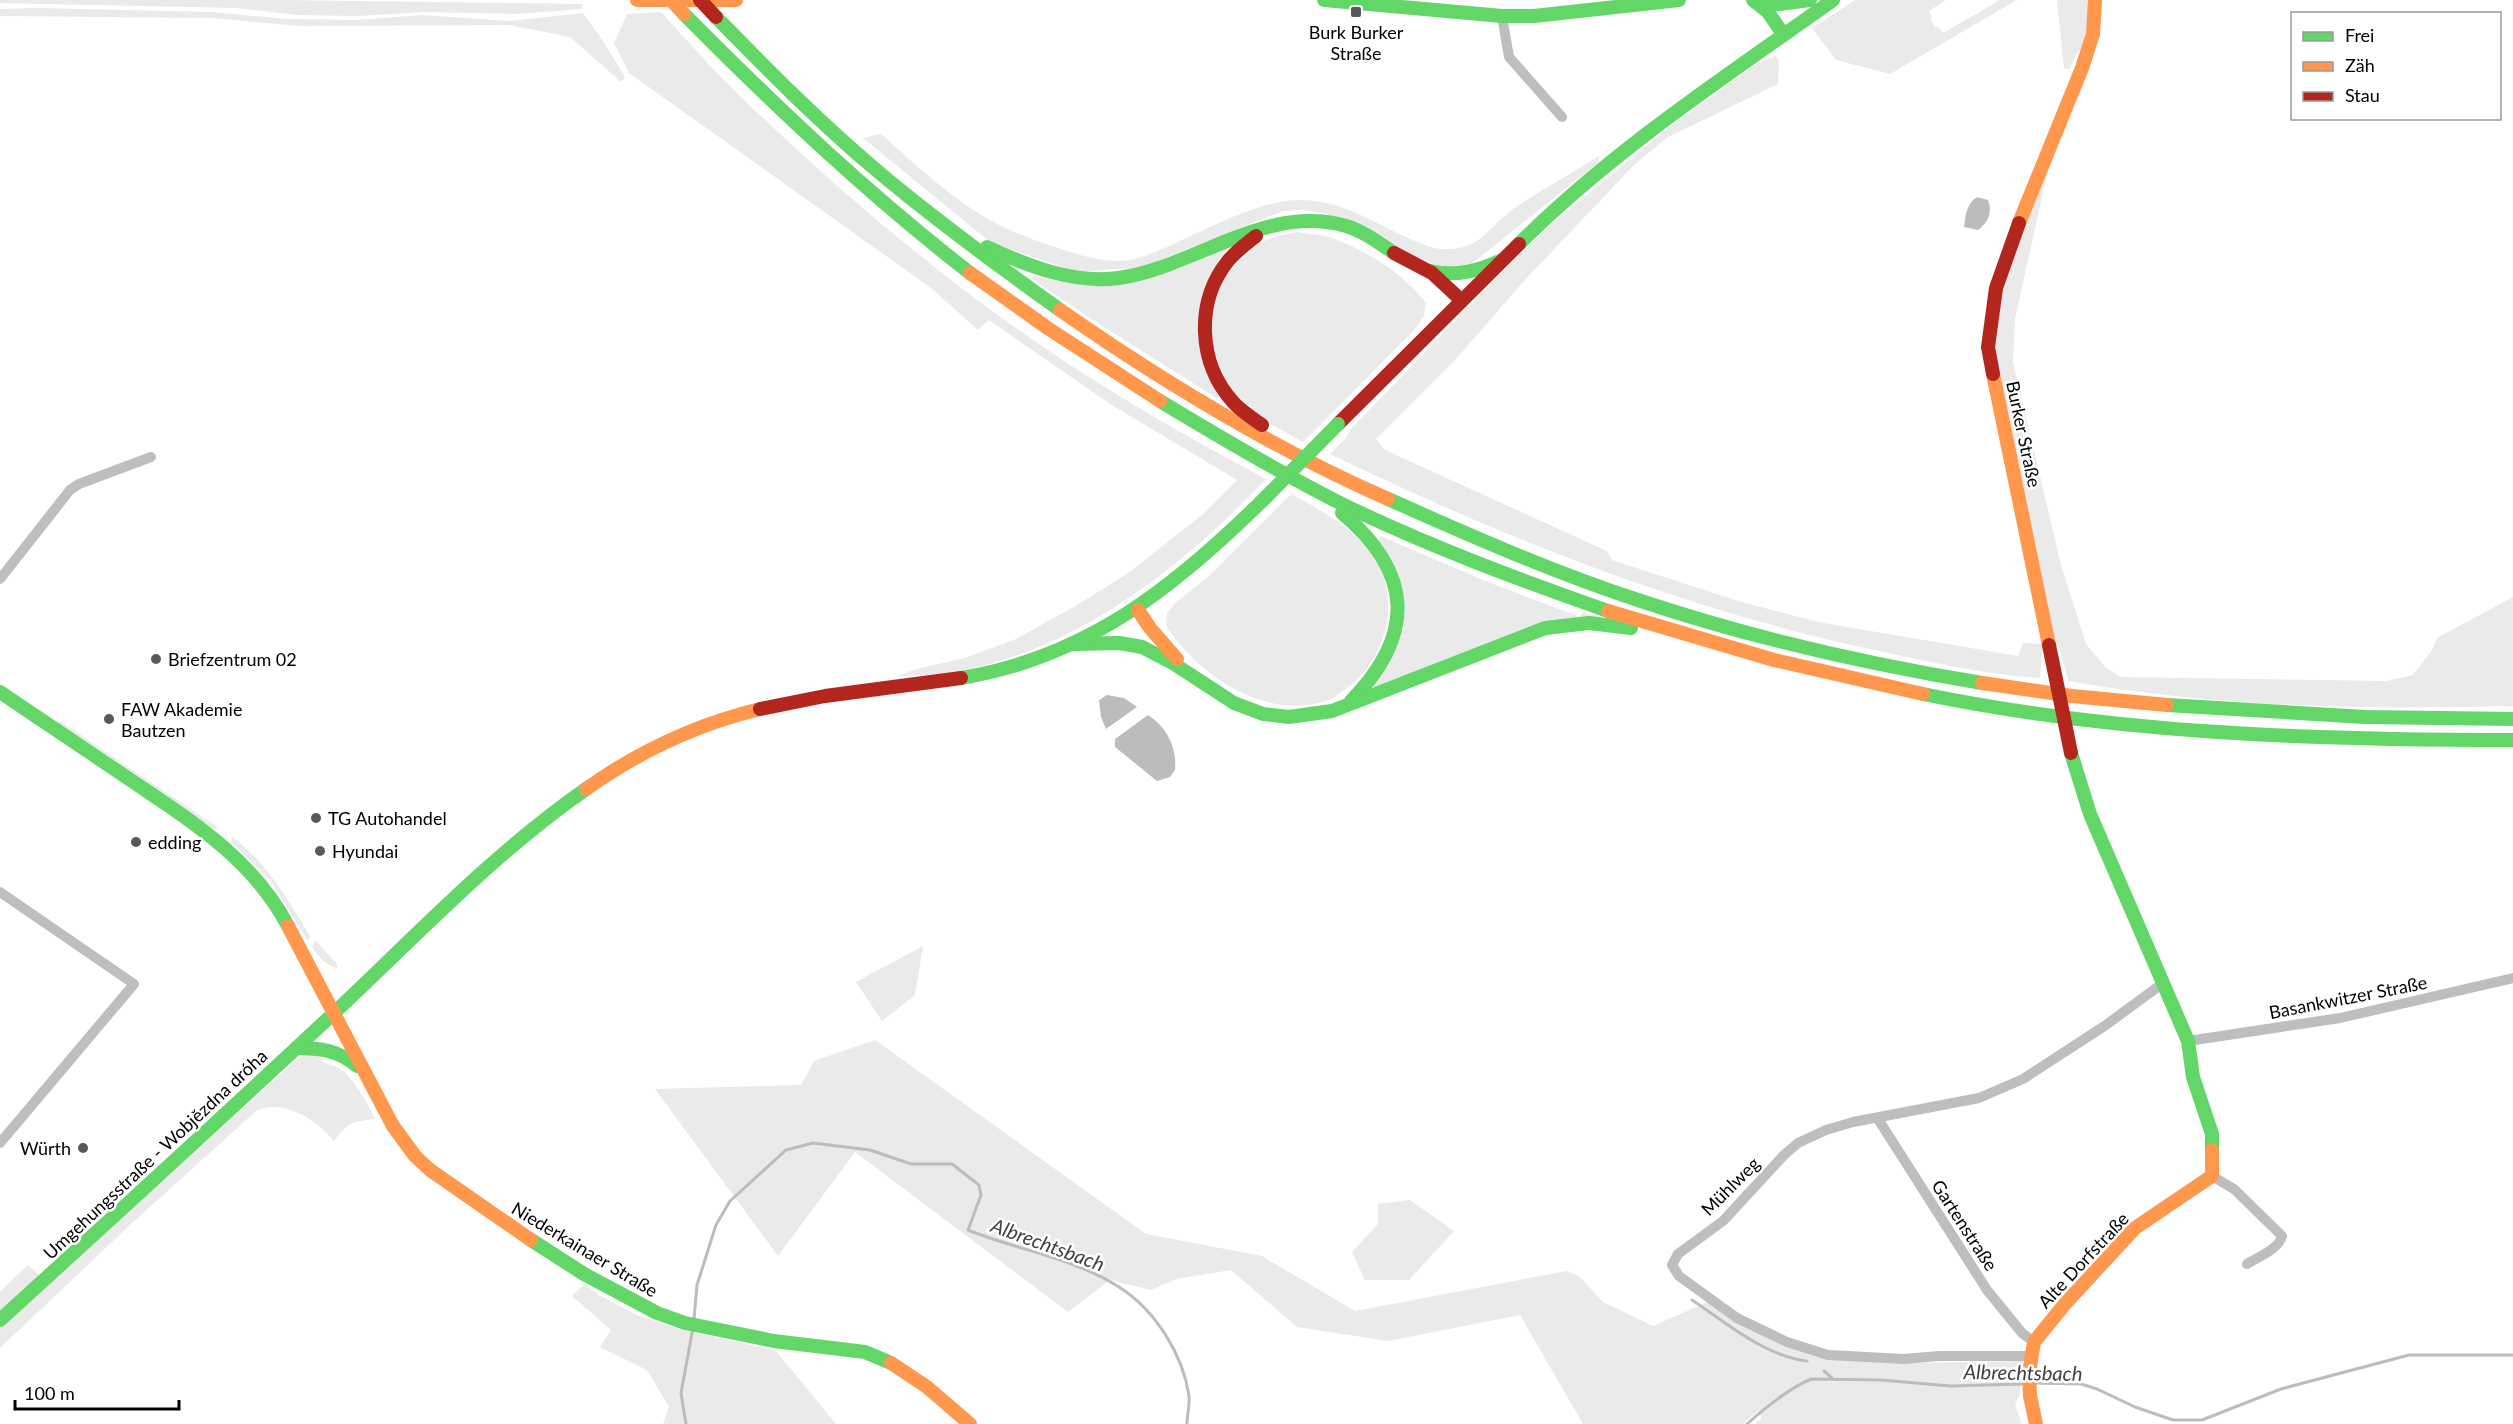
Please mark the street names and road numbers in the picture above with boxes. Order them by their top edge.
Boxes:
street label: Burker Straße [2002,379,2046,489]
street label: Basankwitzer Straße [2267,971,2429,1023]
street label: Umgehungsstraße - Wobjězdna dróha [39,1044,271,1264]
street label: Mühlweg [1696,1152,1764,1220]
street label: Gartenstraße [1927,1175,2003,1275]
street label: Niederkainaer Straße [508,1197,662,1301]
street label: Alte Dorfstraße [2033,1207,2133,1313]

